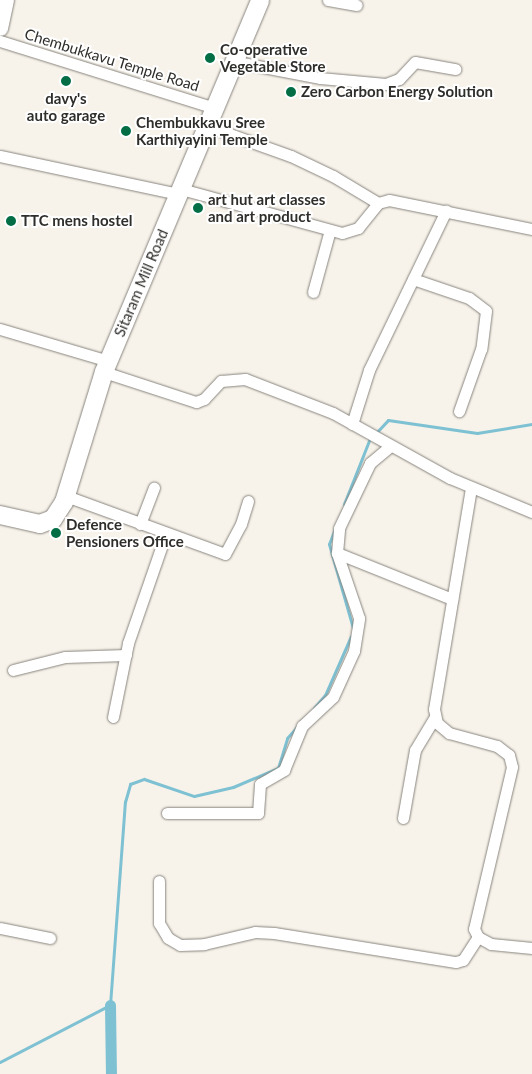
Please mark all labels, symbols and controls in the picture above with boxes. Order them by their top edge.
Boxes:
street label: Chembukkavu Temple Road [22,25,202,95]
place label: Co-operative Vegetable Store [220,40,325,75]
marker: Co-operative Vegetable Store [204,52,216,64]
marker: davy's auto garage [60,75,72,87]
place label: Zero Carbon Energy Solution [301,83,493,101]
marker: Zero Carbon Energy Solution [285,86,297,98]
place label: davy's auto garage [27,89,105,124]
place label: Chembukkavu Sree Karthiyayini Temple [136,113,268,148]
marker: Chembukkavu Sree Karthiyayini Temple [120,125,132,137]
place label: art hut art classes and art product [208,190,325,225]
marker: art hut art classes and art product [192,202,204,214]
place label: TTC mens hostel [21,212,132,230]
marker: TTC mens hostel [5,215,17,227]
street label: Sitaram Mill Road [110,227,172,339]
place label: Defence Pensioners Office [66,515,184,550]
marker: Defence Pensioners Office [50,527,62,539]

